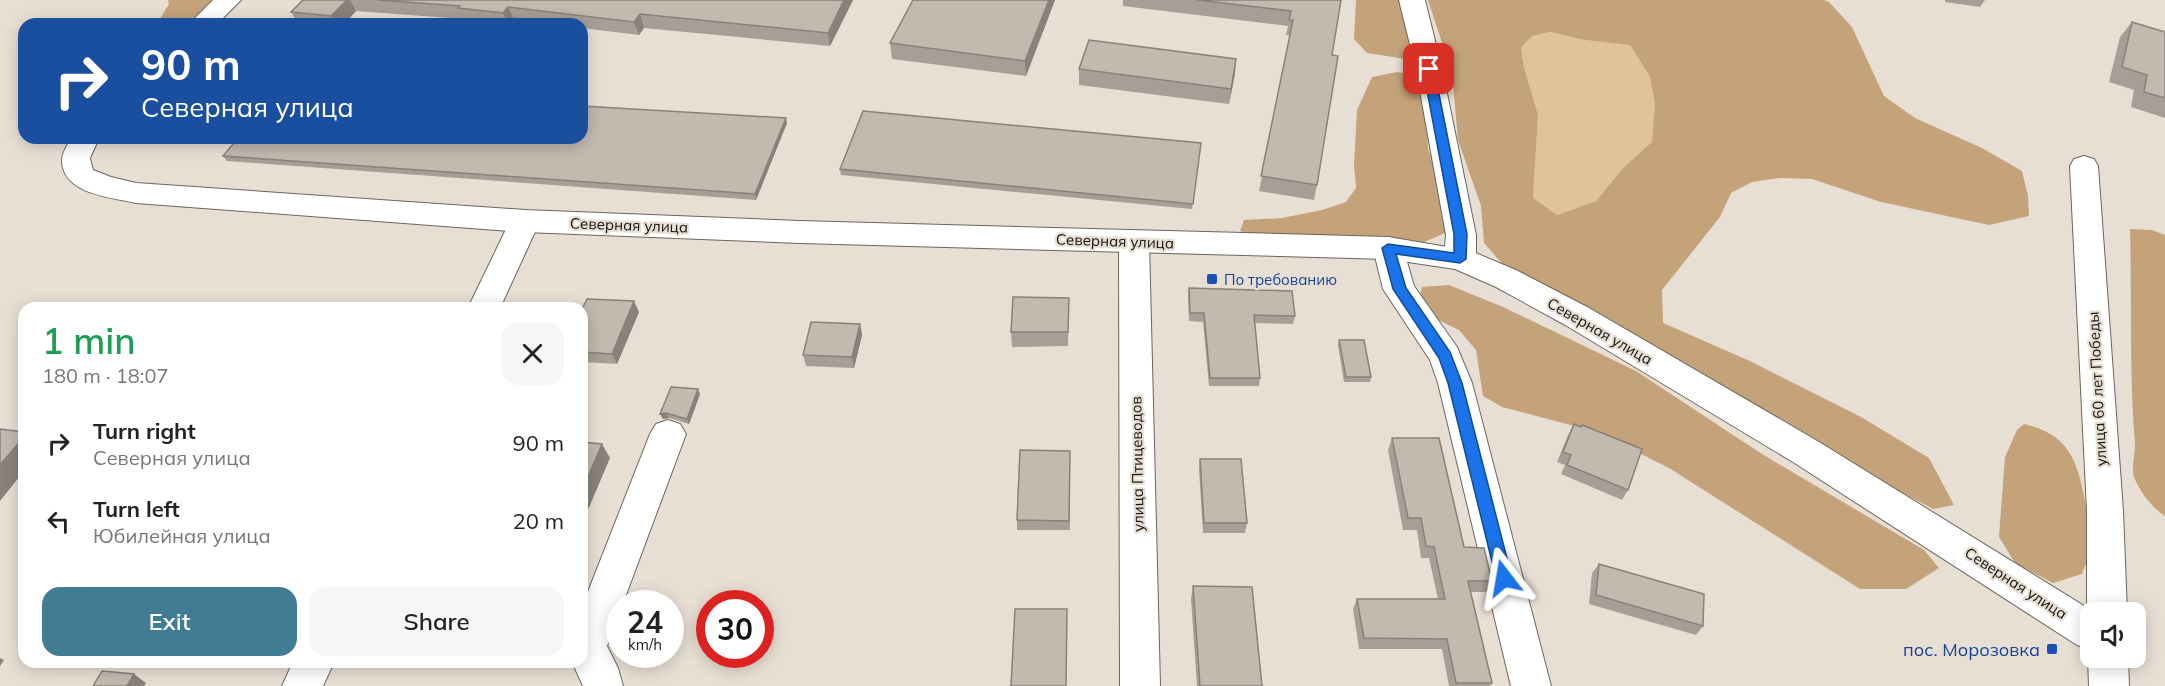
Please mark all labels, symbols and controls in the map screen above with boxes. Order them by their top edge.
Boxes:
text: 90 m [141,38,241,91]
icon: right [42,42,120,120]
pin [1403,43,1454,94]
icon: arrive [1412,52,1445,85]
text: Северная улица [141,90,354,124]
street label: Северная улица [570,213,688,237]
street label: Северная улица [1056,229,1174,253]
place label: По требованию [1224,270,1337,289]
marker: По требованию [1205,272,1219,286]
street label: Северная улица [1544,293,1656,369]
street label: улица 60 лет Победы [2083,311,2111,467]
text: 1 min [42,318,136,363]
button: close [501,322,564,385]
text: 180 m · 18:07 [42,363,168,388]
street label: улица Птицеводов [1126,396,1148,532]
text: Turn right [93,417,196,445]
icon: right [42,427,75,460]
text: 90 m [513,429,564,457]
text: Северная улица [93,445,251,470]
text: Turn left [93,495,180,523]
icon: left [42,505,75,538]
text: 20 m [513,507,564,535]
text: Юбилейная улица [93,523,271,548]
street label: Северная улица [1961,543,2071,623]
position arrow [1472,546,1536,610]
button: Exit [42,587,297,656]
button: Share [309,587,564,656]
speed limit sign: 30 [696,590,774,668]
map controls [2080,602,2146,668]
button: sound [2080,602,2146,668]
text: 24 [627,603,663,641]
text: km/h [628,635,662,654]
place label: пос. Морозовка [1903,638,2040,661]
marker: пос. Морозовка [2045,642,2059,656]

